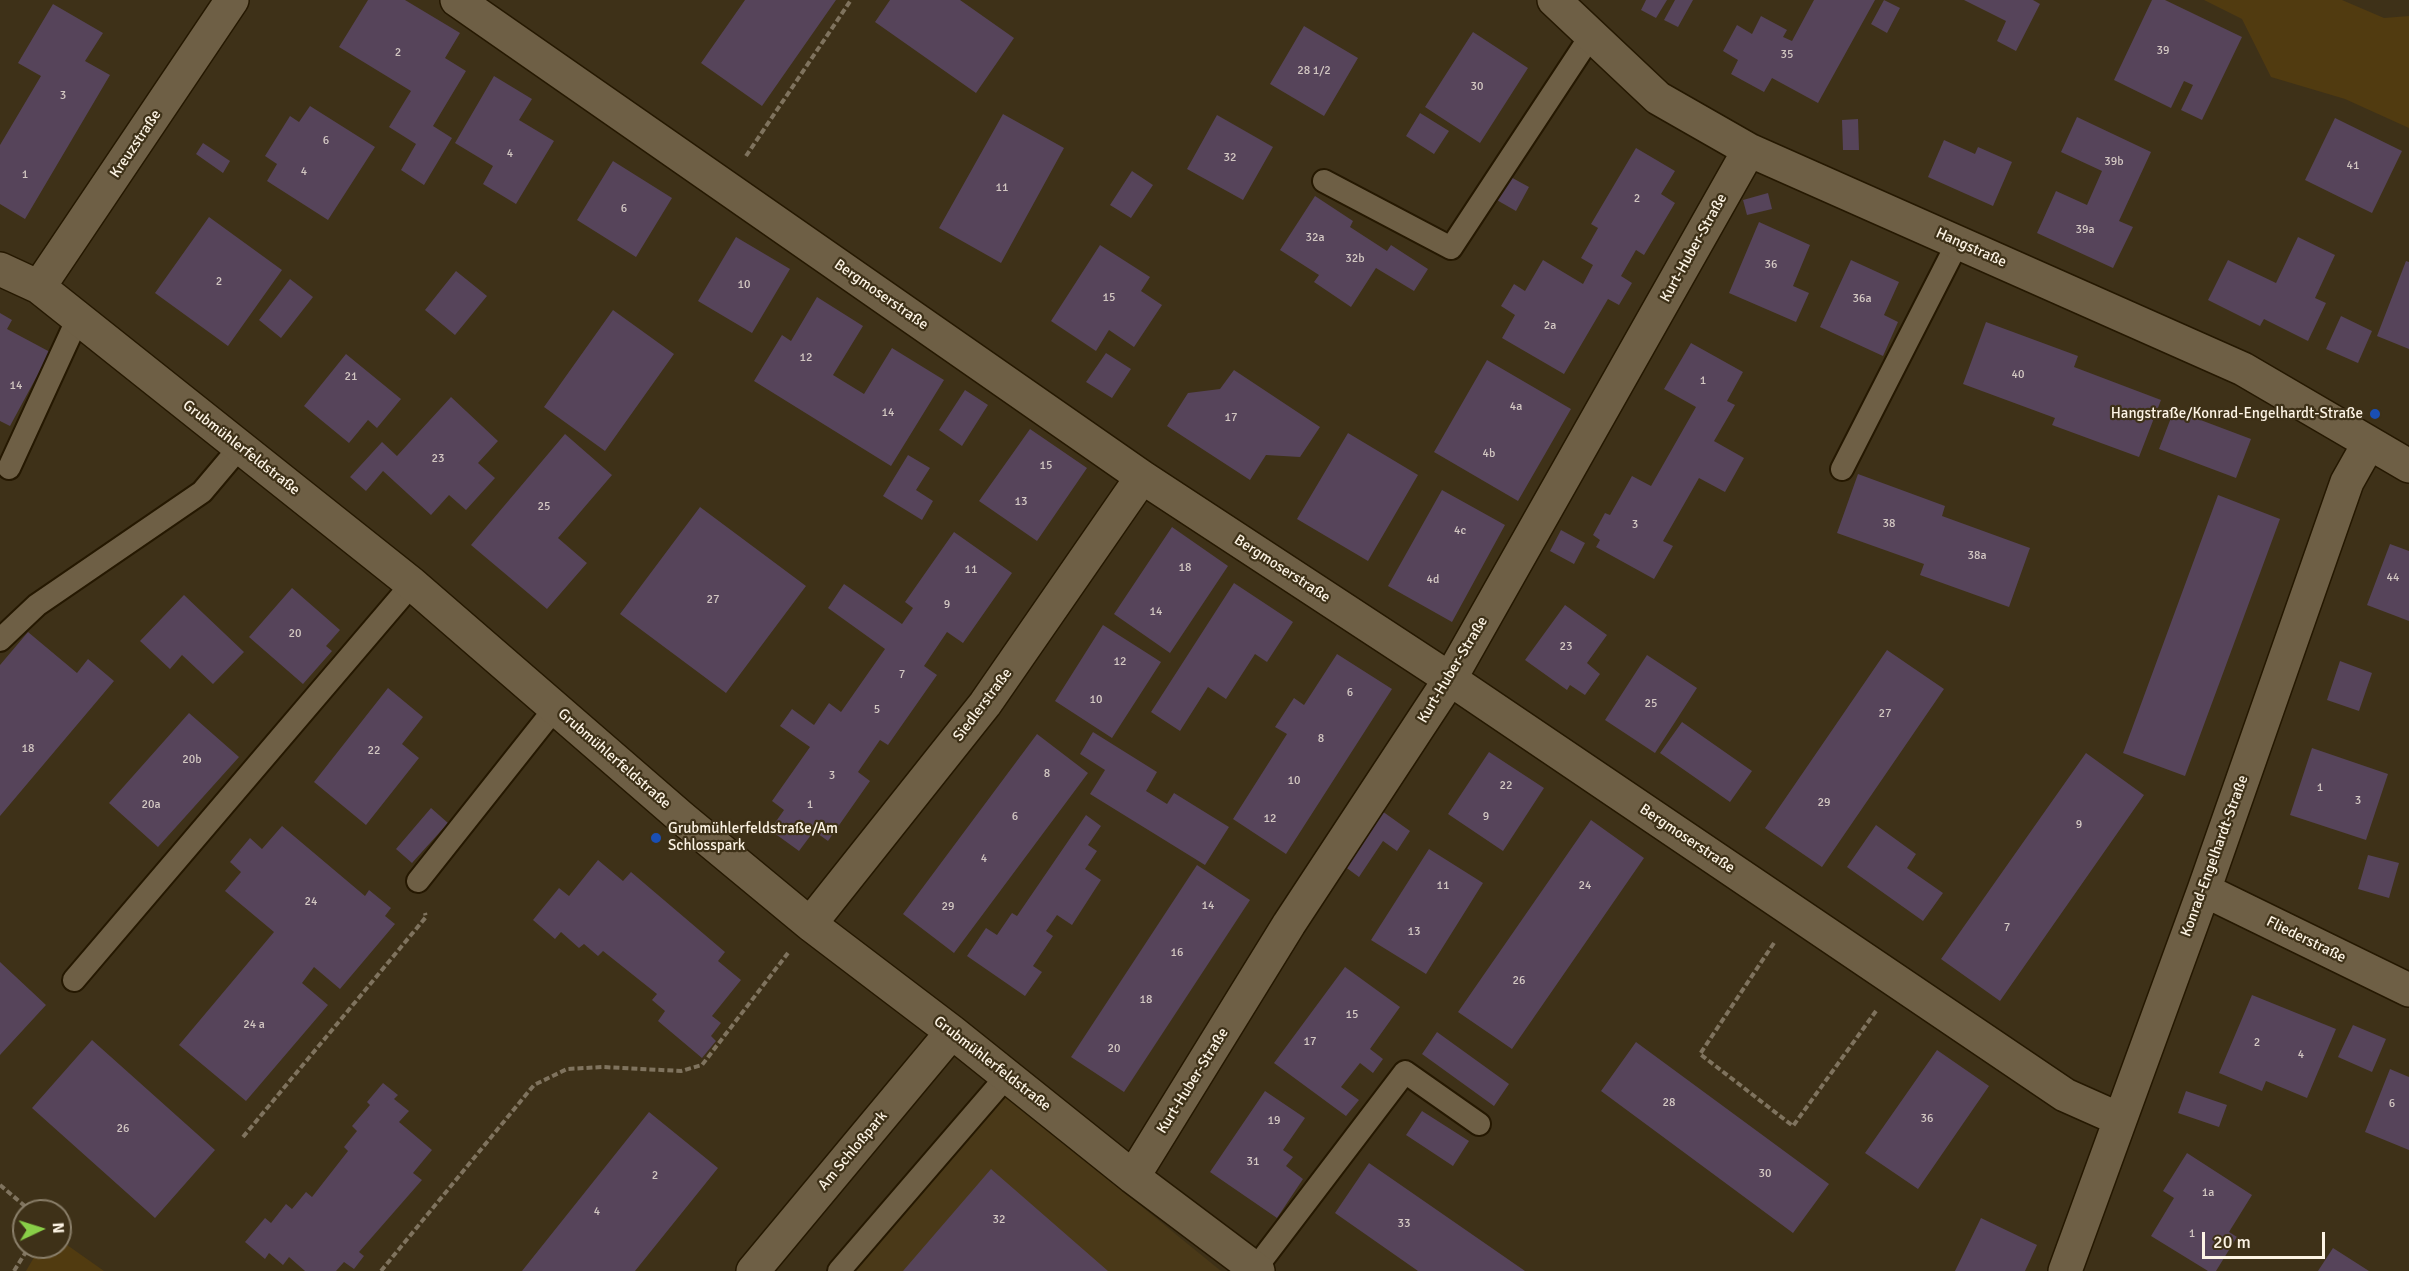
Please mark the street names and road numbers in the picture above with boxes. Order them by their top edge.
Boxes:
street label: Kreuzstraße [107,106,165,182]
street label: Kurt-Huber-Straße [1657,191,1731,305]
street label: Hangstraße [1933,224,2009,272]
street label: Bergmoserstraße [830,256,932,334]
street label: Grubmühlerfeldstraße [179,397,303,499]
street label: Bergmoserstraße [1231,531,1333,607]
street label: Kurt-Huber-Straße [1414,613,1492,727]
street label: Siedlerstraße [950,665,1016,745]
street label: Grubmühlerfeldstraße [554,705,674,813]
street label: Konrad-Engelhardt-Straße [2177,773,2253,939]
street label: Bergmoserstraße [1636,801,1738,877]
street label: Fliederstraße [2263,913,2349,967]
street label: Grubmühlerfeldstraße [930,1013,1054,1115]
street label: Kurt-Huber-Straße [1153,1025,1233,1137]
street label: Am Schloßpark [815,1108,891,1194]

